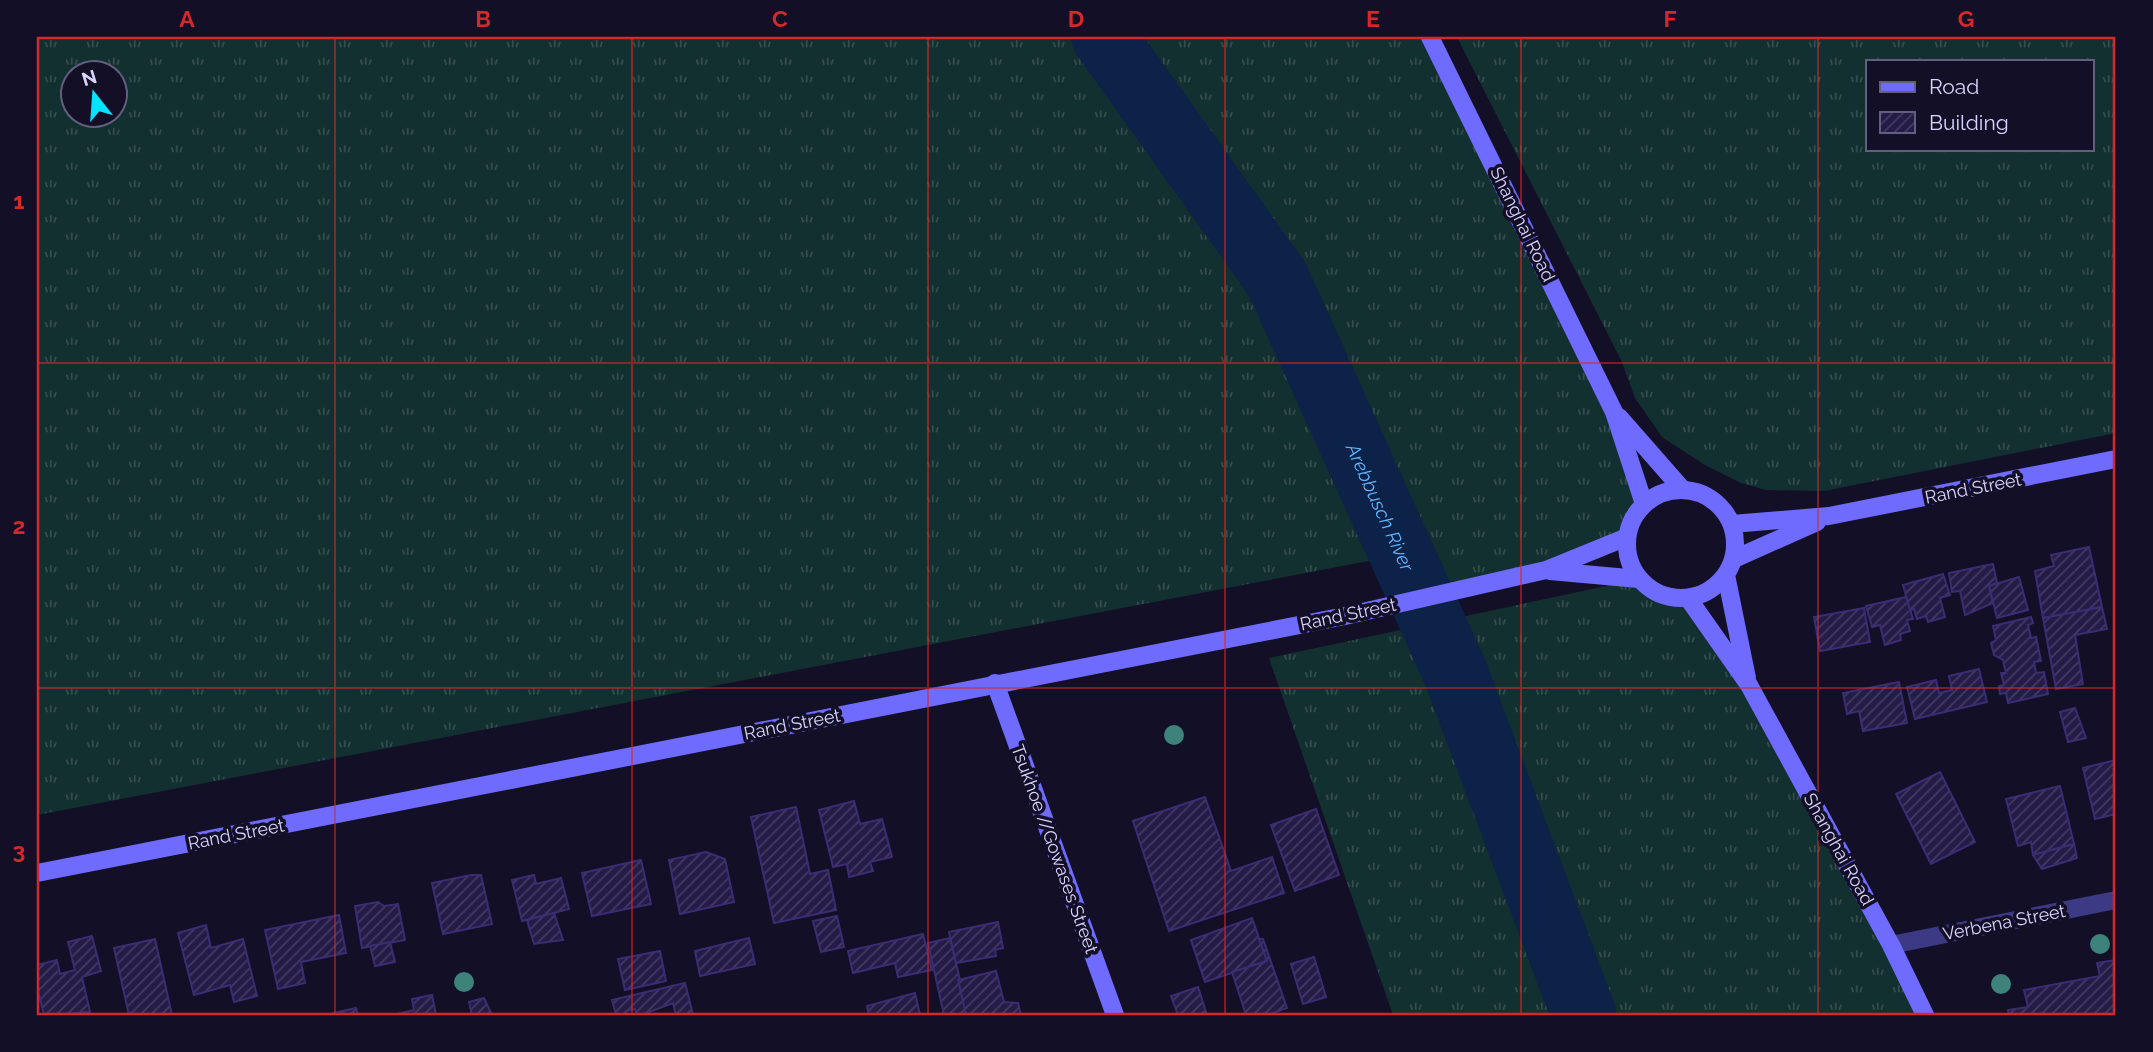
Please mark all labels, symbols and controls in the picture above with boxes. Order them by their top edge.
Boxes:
text: A [179,5,195,32]
text: B [475,5,491,32]
text: C [772,5,788,32]
text: D [1068,5,1084,32]
text: E [1366,5,1380,32]
text: F [1663,5,1677,32]
text: G [1958,5,1974,32]
north arrow [60,60,130,130]
legend [1866,60,2094,150]
text: N [79,65,99,90]
text: Road [1929,74,1979,99]
text: Building [1929,110,2009,135]
street label: Shanghai Road [1486,163,1560,285]
text: 1 [13,187,25,214]
water label: Arebbusch River [1341,439,1419,576]
street label: Rand Street [1923,468,2023,508]
text: 2 [13,512,25,539]
street label: Rand Street [1298,594,1398,634]
street label: Rand Street [742,704,842,744]
street label: Tsukhoe //Gowases Street [1007,742,1103,956]
street label: Shanghai Road [1800,789,1878,909]
street label: Rand Street [186,814,286,854]
text: 3 [13,837,25,864]
street label: Verbena Street [1941,900,2067,944]

